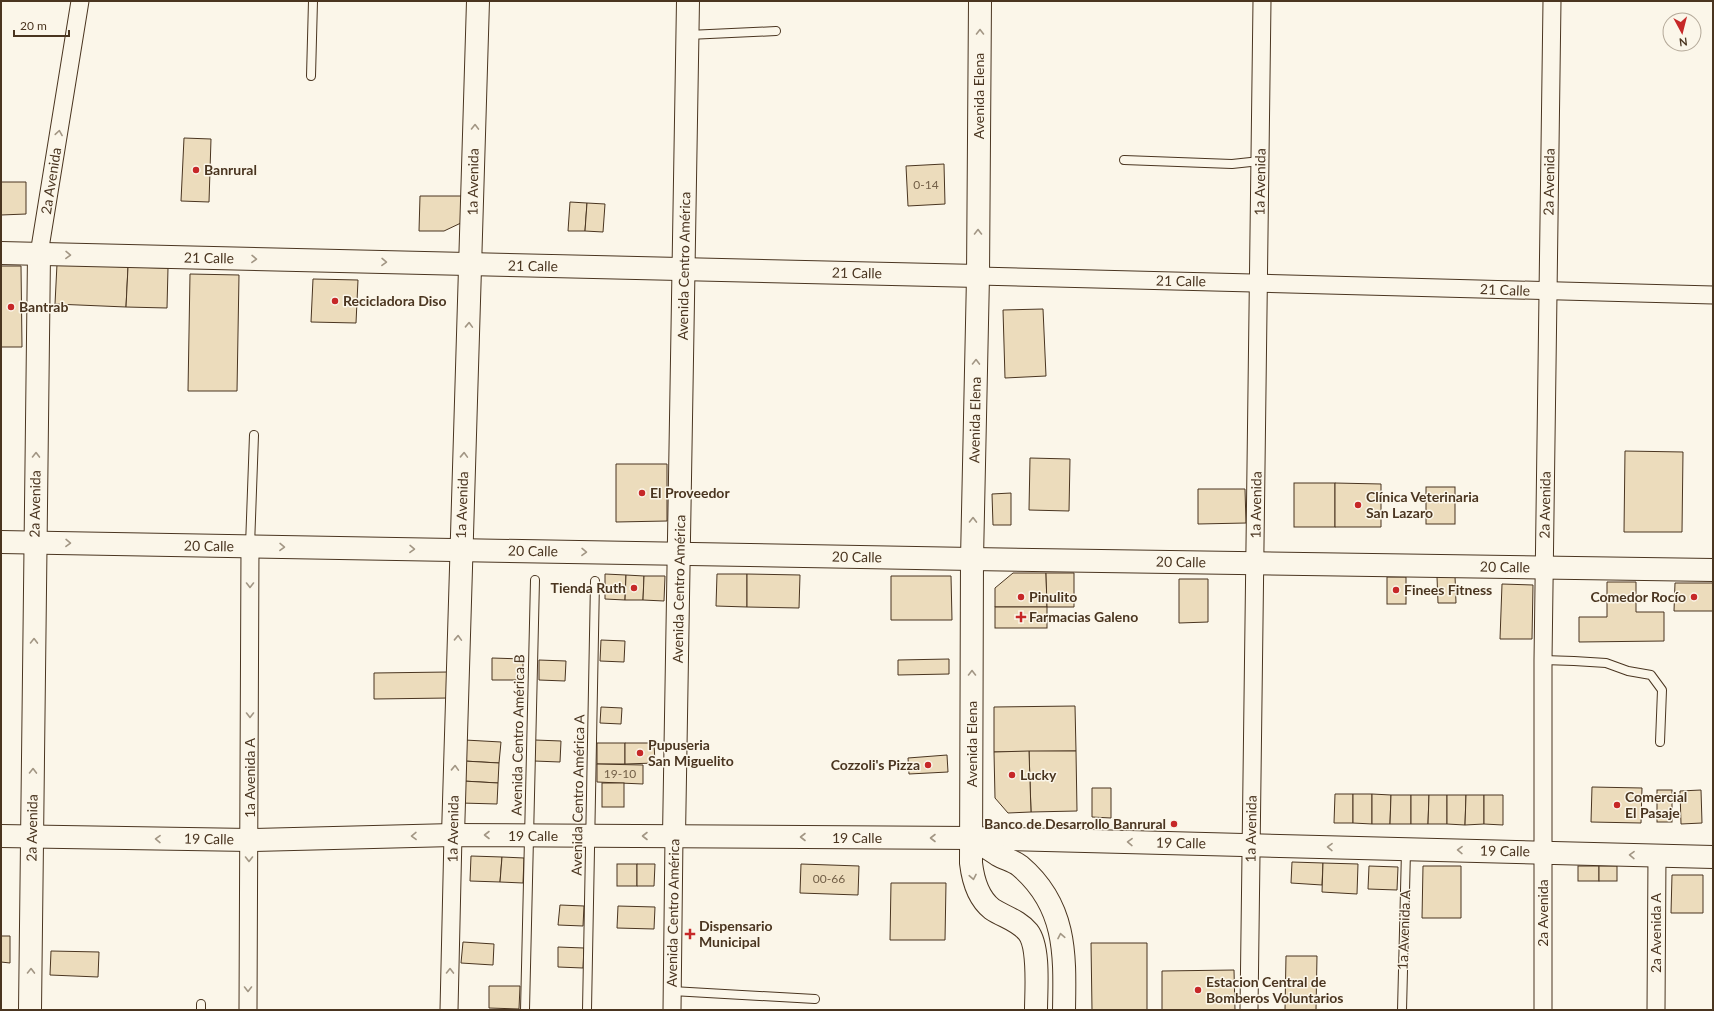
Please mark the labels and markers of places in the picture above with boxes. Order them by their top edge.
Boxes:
place label: Banrural [204,161,257,178]
marker: Banrural [191,165,201,175]
place label: Recicladora Diso [343,292,447,309]
marker: Recicladora Diso [330,296,340,306]
place label: Bantrab [19,298,68,315]
marker: Bantrab [6,302,16,312]
place label: El Proveedor [650,484,730,501]
marker: El Proveedor [637,488,647,498]
place label: Clínica Veterinaria San Lazaro [1366,488,1479,521]
marker: Clínica Veterinaria San Lazaro [1353,500,1363,510]
place label: Tienda Ruth [551,579,626,596]
place label: Finees Fitness [1404,581,1492,598]
marker: Tienda Ruth [629,583,639,593]
marker: Finees Fitness [1391,585,1401,595]
place label: Pinulito [1029,588,1077,605]
place label: Comedor Rocío [1590,588,1686,605]
marker: Pinulito [1016,592,1026,602]
marker: Comedor Rocío [1689,592,1699,602]
place label: Farmacias Galeno [1029,608,1138,625]
marker: Farmacias Galeno [1016,612,1026,622]
place label: Pupuseria San Miguelito [648,736,734,769]
marker: Pupuseria San Miguelito [635,748,645,758]
place label: Cozzoli's Pizza [831,756,920,773]
marker: Cozzoli's Pizza [923,760,933,770]
place label: Lucky [1020,766,1057,783]
marker: Lucky [1007,770,1017,780]
place label: Comercial El Pasaje [1625,788,1687,821]
marker: Comercial El Pasaje [1612,800,1622,810]
place label: Banco de Desarrollo Banrural [984,815,1166,832]
marker: Banco de Desarrollo Banrural [1169,819,1179,829]
place label: Dispensario Municipal [699,917,773,950]
marker: Dispensario Municipal [684,928,696,940]
place label: Estacion Central de Bomberos Voluntarios [1206,973,1344,1006]
marker: Estacion Central de Bomberos Voluntarios [1193,985,1203,995]

